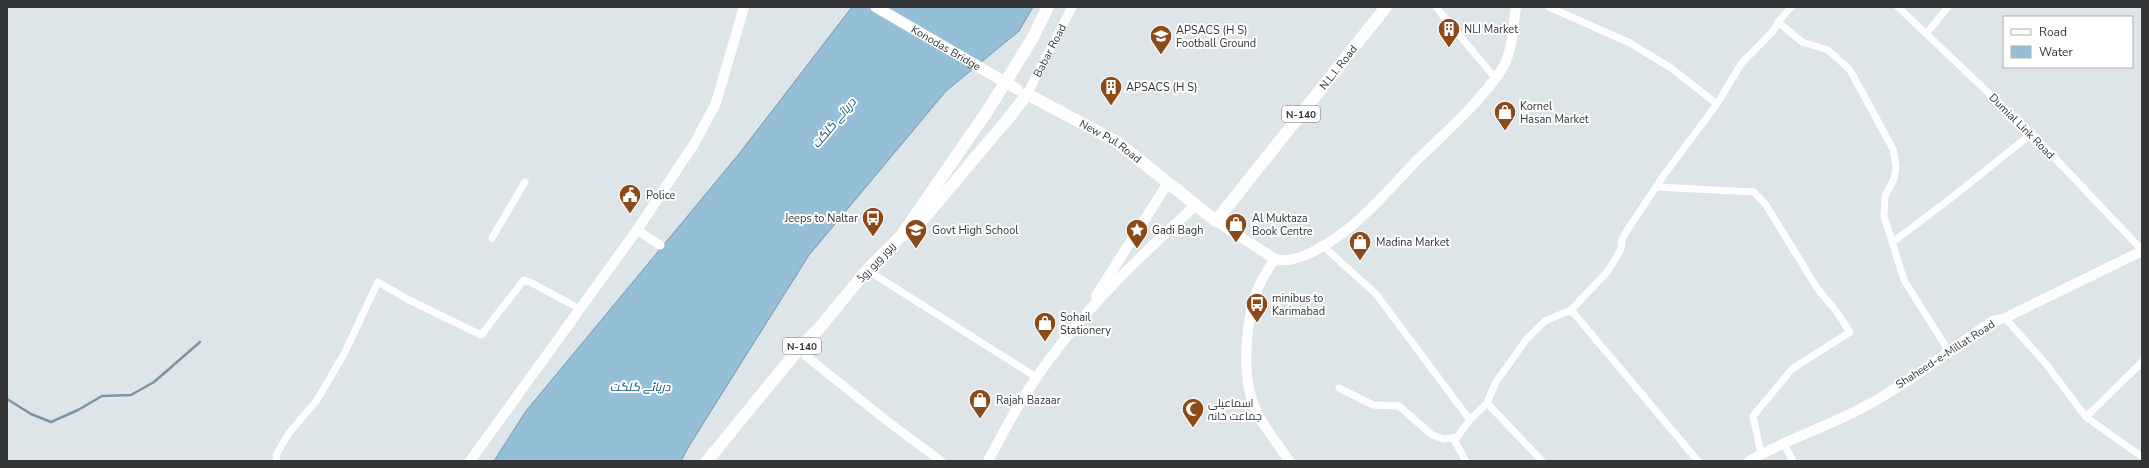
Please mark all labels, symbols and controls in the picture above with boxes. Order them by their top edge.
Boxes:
building icon: NLI Market [1436,16,1462,49]
legend [2003,16,2133,68]
street label: Konodas Bridge [908,22,984,74]
street label: Babar Road [1030,22,1070,80]
place label: NLI Market [1464,22,1518,37]
school or university icon: APSACS (H S) Football Ground [1148,23,1174,56]
place label: APSACS (H S) Football Ground [1176,23,1256,51]
text: Road [2039,24,2067,40]
street label: N.L.I. Road [1316,42,1361,93]
text: Water [2039,44,2073,60]
building icon: APSACS (H S) [1098,74,1124,107]
place label: APSACS (H S) [1126,80,1197,95]
street label: Dumial Link Road [1986,90,2058,162]
water label: دریائے گلگت [808,94,860,151]
shop icon: Kornel Hasan Market [1492,99,1518,132]
place label: Kornel Hasan Market [1520,99,1589,127]
road number: N-140 [1282,106,1320,122]
street label: New Pul Road [1077,116,1144,167]
public building icon: Police [617,182,643,215]
place label: Police [646,188,676,203]
bus stop icon: Jeeps to Naltar [860,205,886,238]
place label: Jeeps to Naltar [784,211,858,226]
shop icon: Al Muktaza Book Centre [1223,211,1249,244]
place label: Al Muktaza Book Centre [1252,211,1313,239]
school or university icon: Govt High School [903,217,929,250]
place icon: Gadi Bagh [1124,217,1150,250]
place label: Govt High School [932,223,1019,238]
place label: Gadi Bagh [1152,223,1204,238]
shop icon: Madina Market [1347,229,1373,262]
place label: Madina Market [1376,235,1449,250]
street label: ریور ویو روڈ [854,239,899,286]
bus stop icon: minibus to Karimabad [1244,291,1270,324]
place label: minibus to Karimabad [1272,291,1325,319]
shop icon: Sohail Stationery [1032,310,1058,343]
place label: Sohail Stationery [1060,310,1111,338]
street label: Shaheed-e-Millat Road [1893,317,1998,392]
road number: N-140 [783,338,821,354]
water label: دریائے گلگت [610,379,671,395]
shop icon: Rajah Bazaar [967,387,993,420]
place label: Rajah Bazaar [996,393,1061,408]
mosque icon: اسماعیلی جماعت خانہ [1180,396,1206,429]
place label: اسماعیلی جماعت خانہ [1208,396,1262,424]

